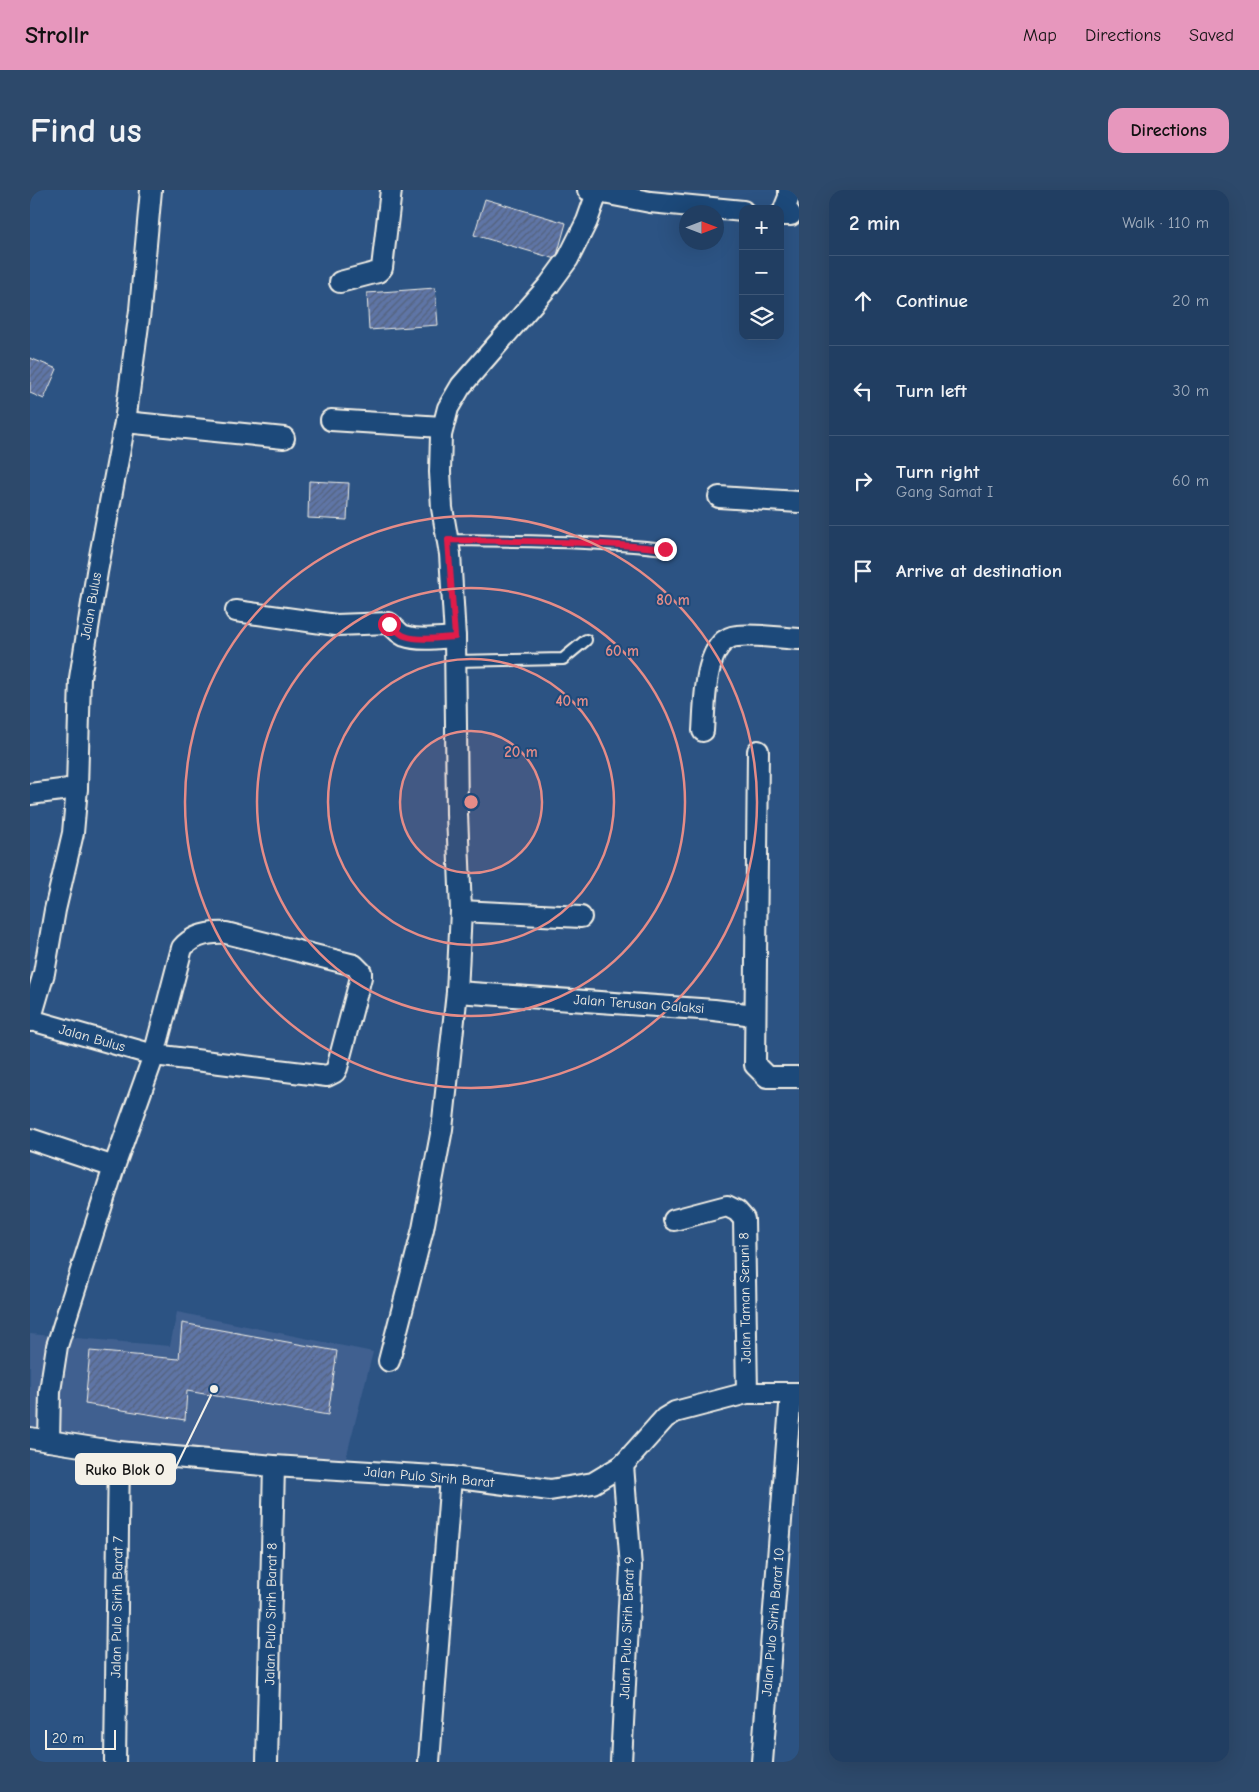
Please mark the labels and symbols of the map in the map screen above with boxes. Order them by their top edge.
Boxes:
north arrow [679,205,724,250]
route end [654,538,677,561]
street label: Jalan Bulus [77,571,105,641]
text: 80 m [656,591,690,609]
route start [378,613,401,636]
text: 60 m [605,642,639,660]
text: 40 m [556,692,589,710]
text: 20 m [504,743,538,761]
centre of rings [462,793,480,811]
street label: Jalan Terusan Galaksi [573,991,705,1017]
street label: Jalan Bulus [57,1020,127,1056]
street label: Jalan Taman Seruni 8 [735,1232,755,1364]
callout: Ruko Blok O [76,1454,175,1484]
text: Ruko Blok O [85,1461,165,1479]
street label: Jalan Pulo Sirih Barat [363,1463,496,1491]
street label: Jalan Pulo Sirih Barat 7 [107,1535,127,1678]
street label: Jalan Pulo Sirih Barat 8 [261,1543,281,1685]
street label: Jalan Pulo Sirih Barat 10 [758,1547,788,1697]
street label: Jalan Pulo Sirih Barat 9 [616,1556,638,1700]
scale bar [45,1727,116,1750]

